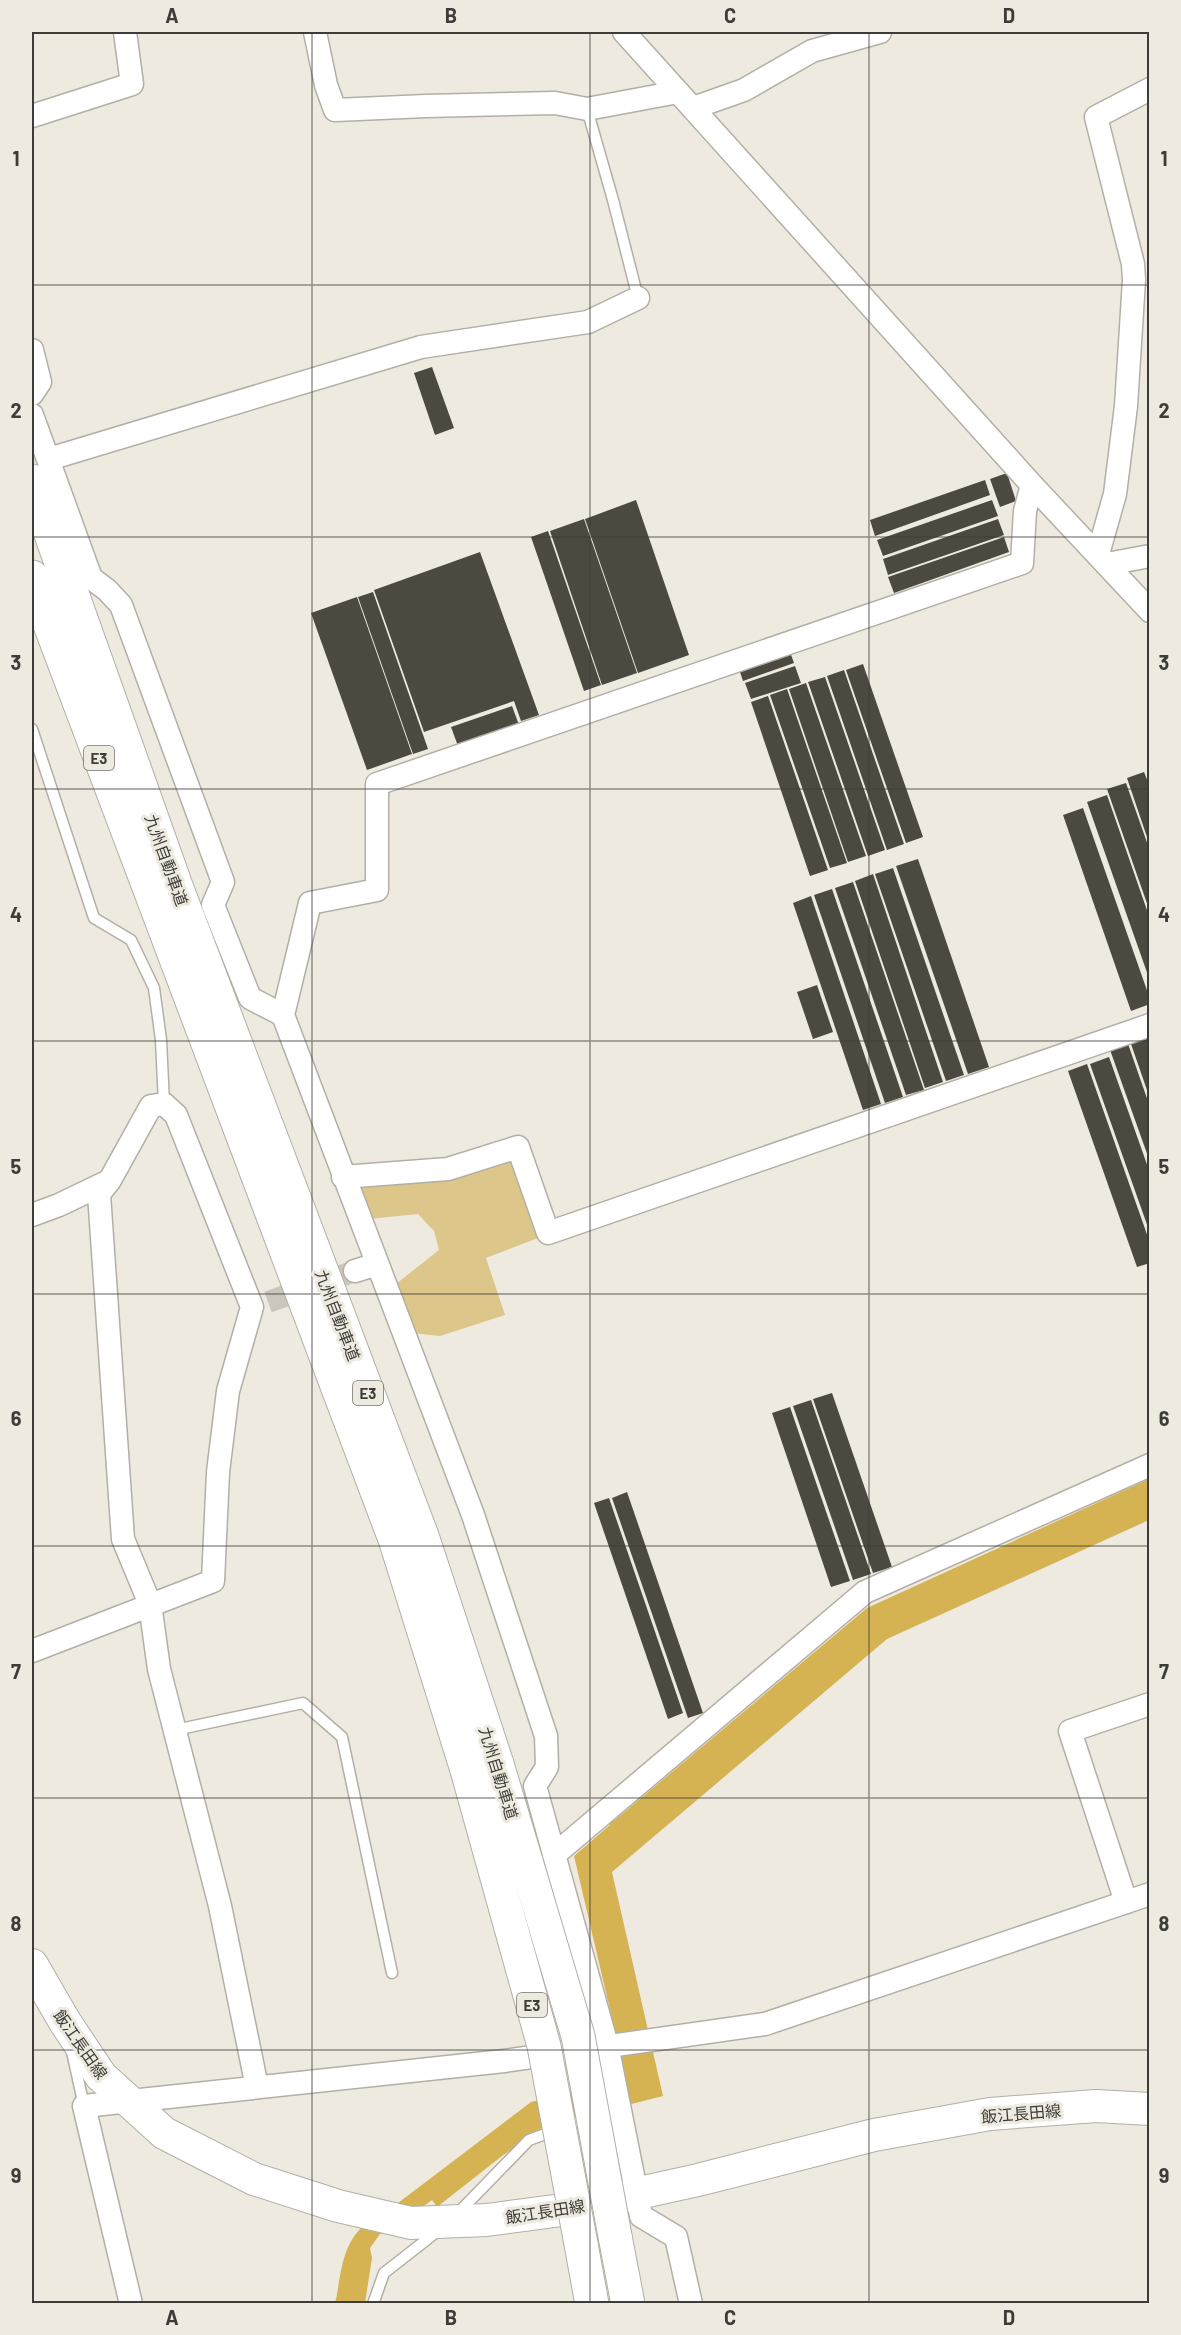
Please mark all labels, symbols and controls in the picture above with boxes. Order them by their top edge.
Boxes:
text: A [165,3,179,27]
text: B [445,3,457,27]
text: C [724,3,736,27]
text: D [1003,3,1015,27]
text: 1 [12,146,20,170]
text: 1 [1160,146,1168,170]
text: 2 [10,398,22,422]
text: 2 [1158,398,1170,422]
text: 3 [11,650,21,674]
text: 3 [1159,650,1169,674]
road number: E3 [84,746,114,770]
street label: 九州自動車道 [142,812,192,908]
text: 4 [10,902,22,926]
text: 4 [1158,902,1170,926]
text: 5 [11,1154,22,1178]
text: 5 [1159,1154,1170,1178]
street label: 九州自動車道 [312,1267,364,1363]
road number: E3 [353,1381,383,1405]
text: 6 [11,1406,22,1430]
text: 6 [1159,1406,1170,1430]
text: 7 [11,1659,21,1683]
text: 7 [1159,1659,1169,1683]
street label: 九州自動車道 [476,1724,522,1822]
text: 8 [11,1911,22,1935]
text: 8 [1159,1911,1170,1935]
road number: E3 [517,1993,547,2017]
street label: 飯江長田線 [50,2006,112,2082]
street label: 飯江長田線 [980,2100,1062,2126]
text: 9 [11,2163,21,2187]
text: 9 [1159,2163,1169,2187]
street label: 飯江長田線 [504,2195,586,2227]
text: A [165,2305,179,2329]
text: B [445,2305,457,2329]
text: C [724,2305,736,2329]
text: D [1003,2305,1015,2329]

